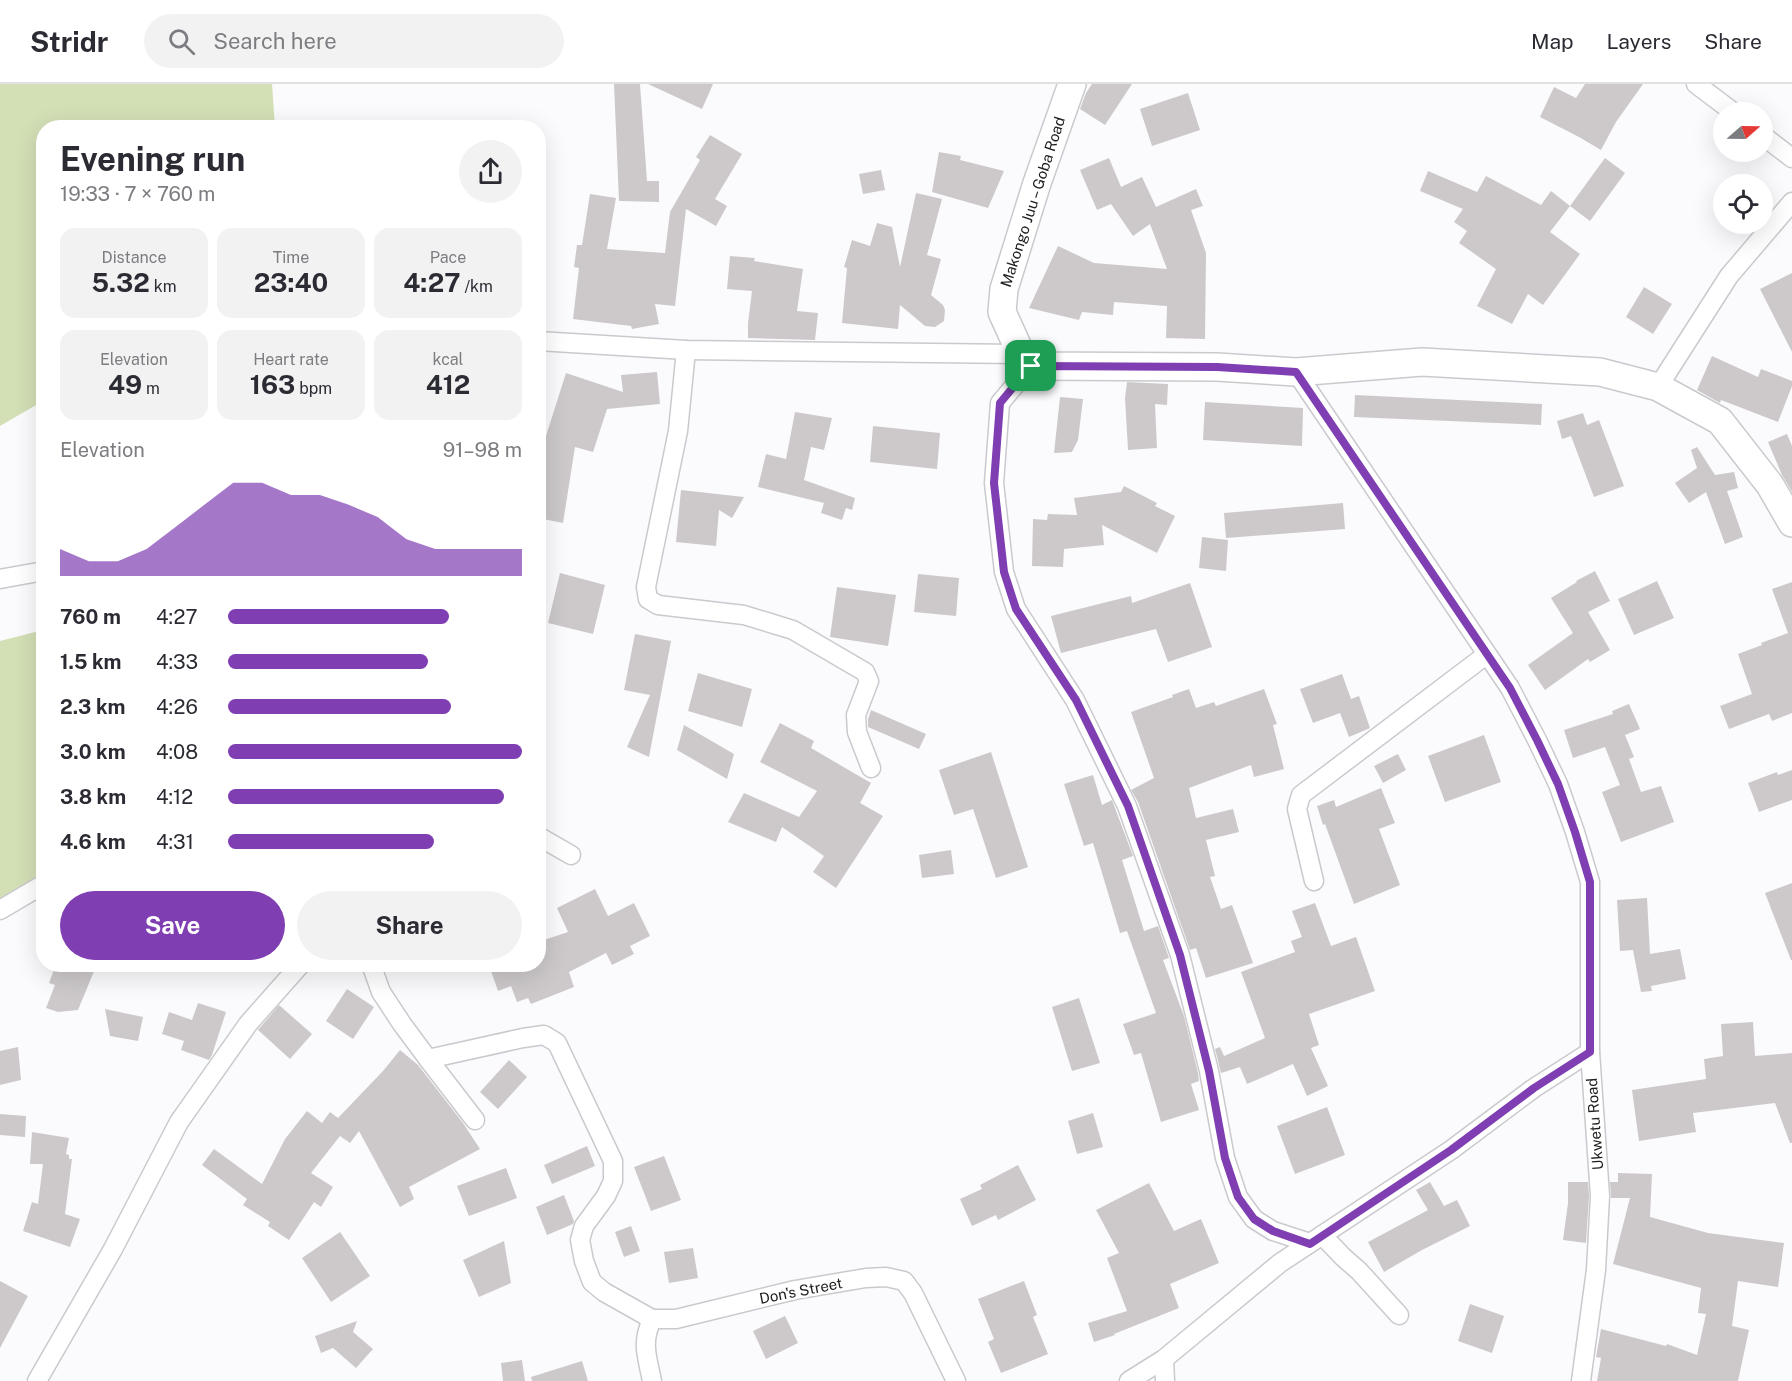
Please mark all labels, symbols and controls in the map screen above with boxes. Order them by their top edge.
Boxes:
search box [144,14,564,68]
text: Stridr [30,25,108,58]
icon: search [165,25,198,58]
text: Search here [213,28,337,54]
text: Map [1531,29,1574,54]
text: Layers [1607,29,1671,54]
text: Share [1704,29,1762,54]
north arrow [1713,102,1773,162]
map controls [1713,102,1773,234]
street label: Makongo Juu – Goba Road [997,114,1068,289]
text: Evening run [60,140,245,178]
button: share [459,140,522,203]
button: locate [1713,174,1773,234]
text: 19:33 · 7 × 760 m [60,182,215,206]
text: Distance [102,248,166,267]
text: Time [273,248,309,267]
text: Pace [430,248,466,267]
text: 5.32 [91,267,150,298]
text: 23:40 [254,267,328,298]
text: 4:27 [403,267,461,298]
text: km [150,277,177,296]
text: /km [461,277,493,296]
pin [1005,340,1056,391]
icon: arrive [1014,349,1047,382]
text: Elevation [100,350,168,369]
text: Heart rate [253,350,329,369]
text: kcal [433,350,463,369]
text: 49 [108,369,142,400]
text: 163 [250,369,295,400]
text: 412 [426,369,470,400]
text: m [142,379,160,398]
text: bpm [295,379,332,398]
text: Elevation [60,438,145,462]
text: 91–98 m [443,438,522,462]
text: 760 m [60,605,121,629]
text: 4:27 [156,605,197,629]
text: 1.5 km [60,650,121,674]
text: 4:33 [156,650,198,674]
text: 2.3 km [60,695,125,719]
text: 4:26 [156,695,198,719]
text: 3.0 km [60,740,126,764]
text: 4:08 [156,740,198,764]
text: 3.8 km [60,785,126,809]
text: 4:12 [156,785,193,809]
text: 4.6 km [60,830,126,854]
text: 4:31 [156,830,194,854]
button: Save [60,891,285,960]
button: Share [297,891,522,960]
street label: Ukwetu Road [1583,1077,1606,1171]
street label: Don's Street [758,1274,844,1307]

